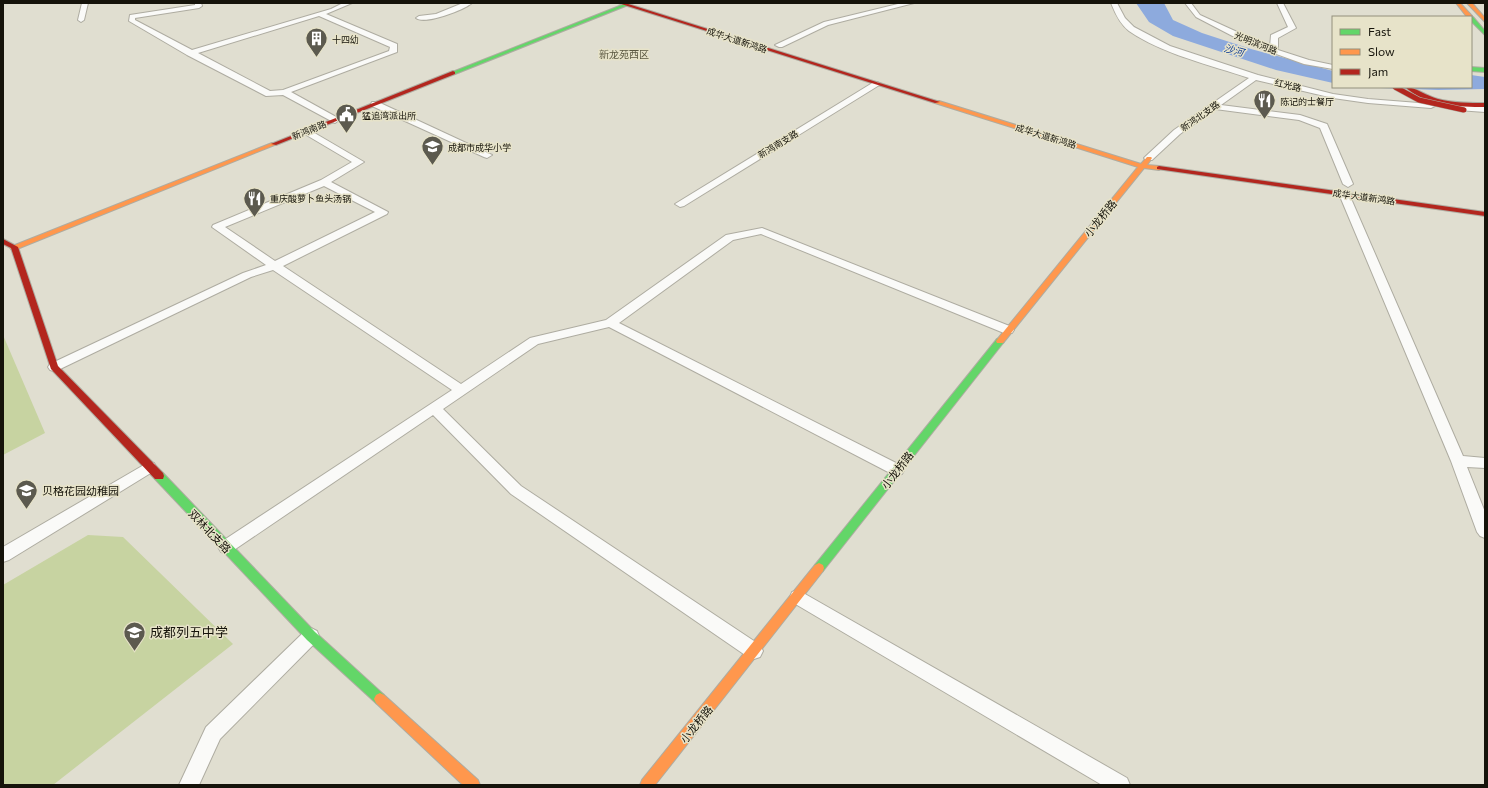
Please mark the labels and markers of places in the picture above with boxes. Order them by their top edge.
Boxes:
building icon: 十四幼 [303,26,329,59]
place label: 十四幼 [332,34,359,45]
restaurant icon: 陈记的士餐厅 [1251,88,1277,121]
place label: 陈记的士餐厅 [1280,96,1334,107]
public building icon: 猛追湾派出所 [334,102,360,135]
place label: 猛追湾派出所 [362,110,416,121]
school or university icon: 成都市成华小学 [419,134,445,167]
place label: 成都市成华小学 [448,142,511,153]
restaurant icon: 重庆酸萝卜鱼头汤锅 [242,185,268,218]
place label: 重庆酸萝卜鱼头汤锅 [270,193,351,204]
school or university icon: 贝格花园幼稚园 [14,477,40,510]
place label: 贝格花园幼稚园 [42,484,119,497]
school or university icon: 成都列五中学 [121,619,147,652]
place label: 成都列五中学 [150,624,228,640]

